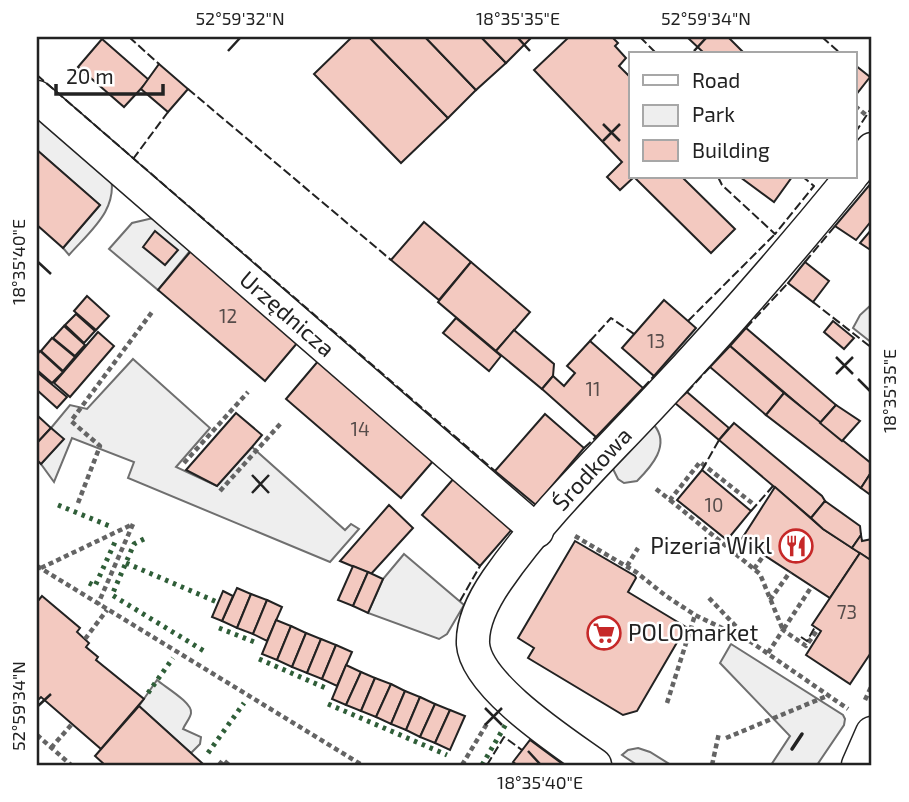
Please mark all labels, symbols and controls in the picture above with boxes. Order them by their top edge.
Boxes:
text: 52°59'32"N [195,7,285,29]
text: 18°35'35"E [476,7,560,29]
text: 52°59'34"N [661,7,751,29]
scale bar [56,52,163,96]
legend [629,52,856,178]
text: 20 m [66,63,114,88]
text: Road [692,67,740,92]
text: Park [692,101,735,126]
text: Building [692,137,770,162]
text: 18°35'40"E [7,219,29,305]
street label: Urzędnicza [235,264,341,362]
house number: 12 [219,304,237,327]
house number: 13 [647,329,665,352]
text: 18°35'35"E [878,349,900,433]
house number: 11 [585,377,601,400]
house number: 14 [350,417,370,440]
street label: Środkowa [546,421,637,516]
house number: 10 [704,493,724,516]
restaurant icon: Pizeria Wikl [777,527,815,565]
place label: Pizeria Wikl [650,531,772,559]
house number: 73 [837,600,857,623]
supermarket icon: POLOmarket [585,614,623,652]
place label: POLOmarket [628,618,758,646]
text: 52°59'34"N [7,661,29,751]
text: 18°35'40"E [497,771,583,793]

